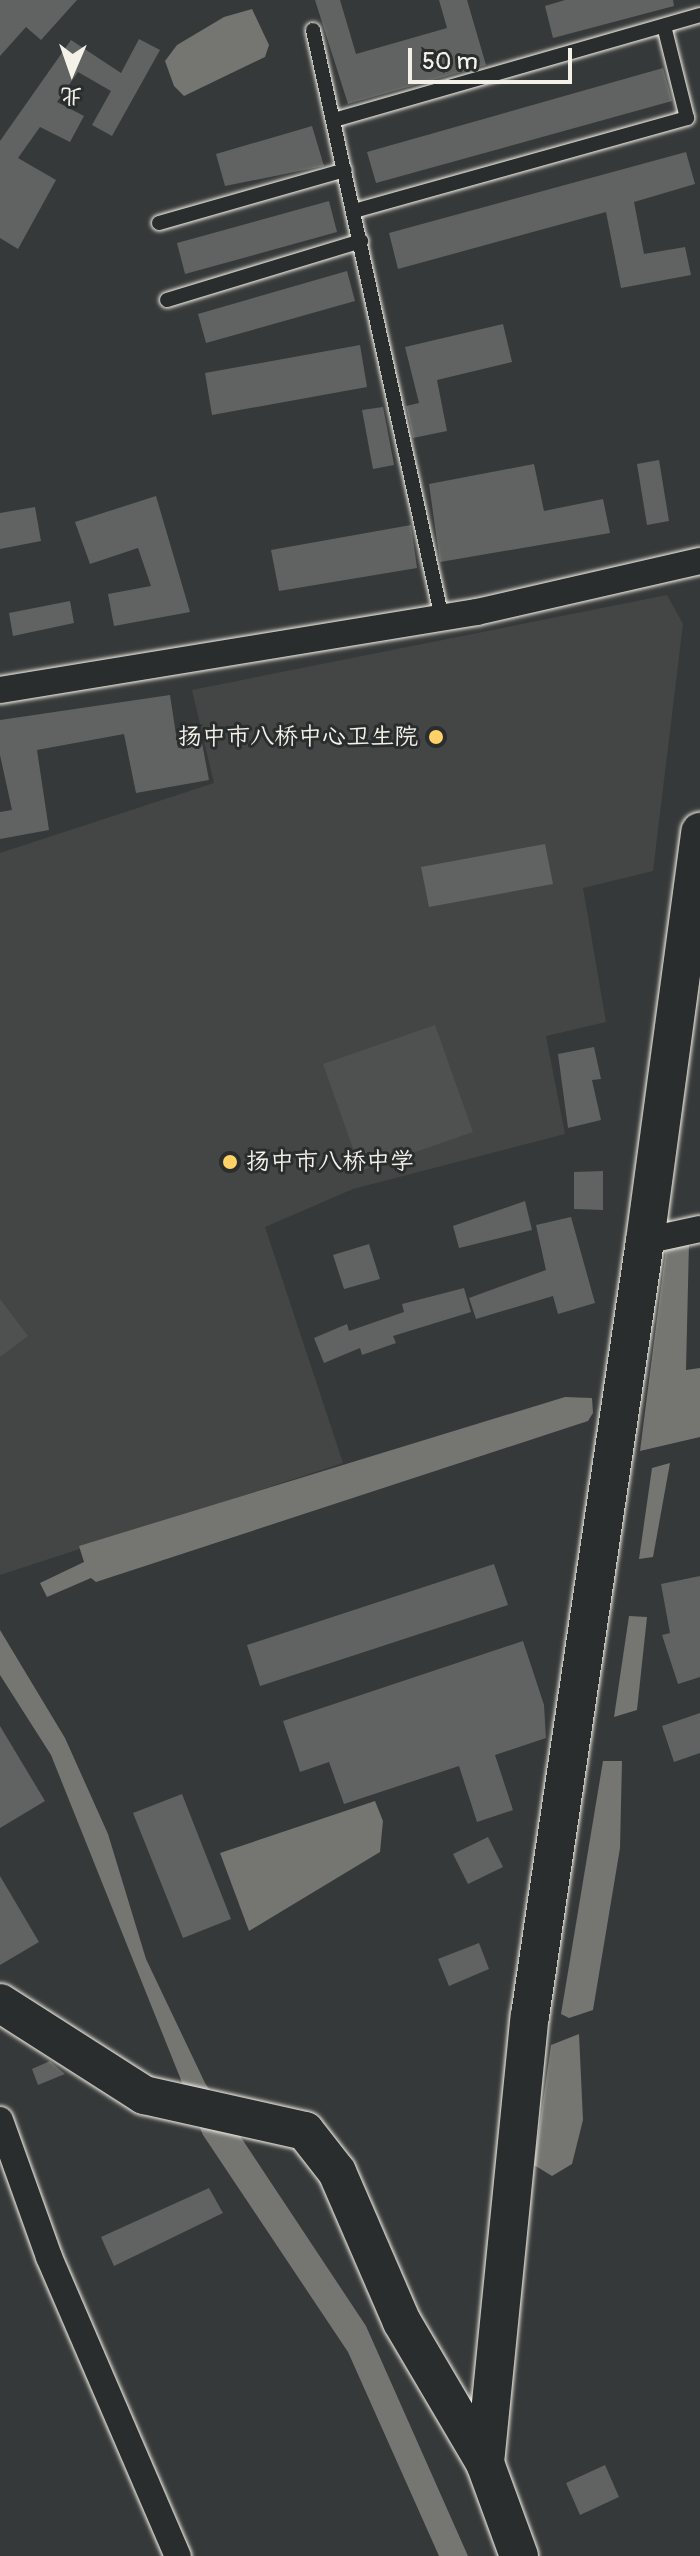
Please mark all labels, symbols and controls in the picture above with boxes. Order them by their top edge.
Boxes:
north arrow [32,32,112,112]
scale bar [412,32,576,82]
text: 50 m [422,47,478,76]
text: 北 [60,82,83,110]
place label: 扬中市八桥中心卫生院 [178,723,418,751]
marker: 扬中市八桥中心卫生院 [425,726,447,748]
place label: 扬中市八桥中学 [246,1148,414,1176]
marker: 扬中市八桥中学 [221,1153,239,1171]

